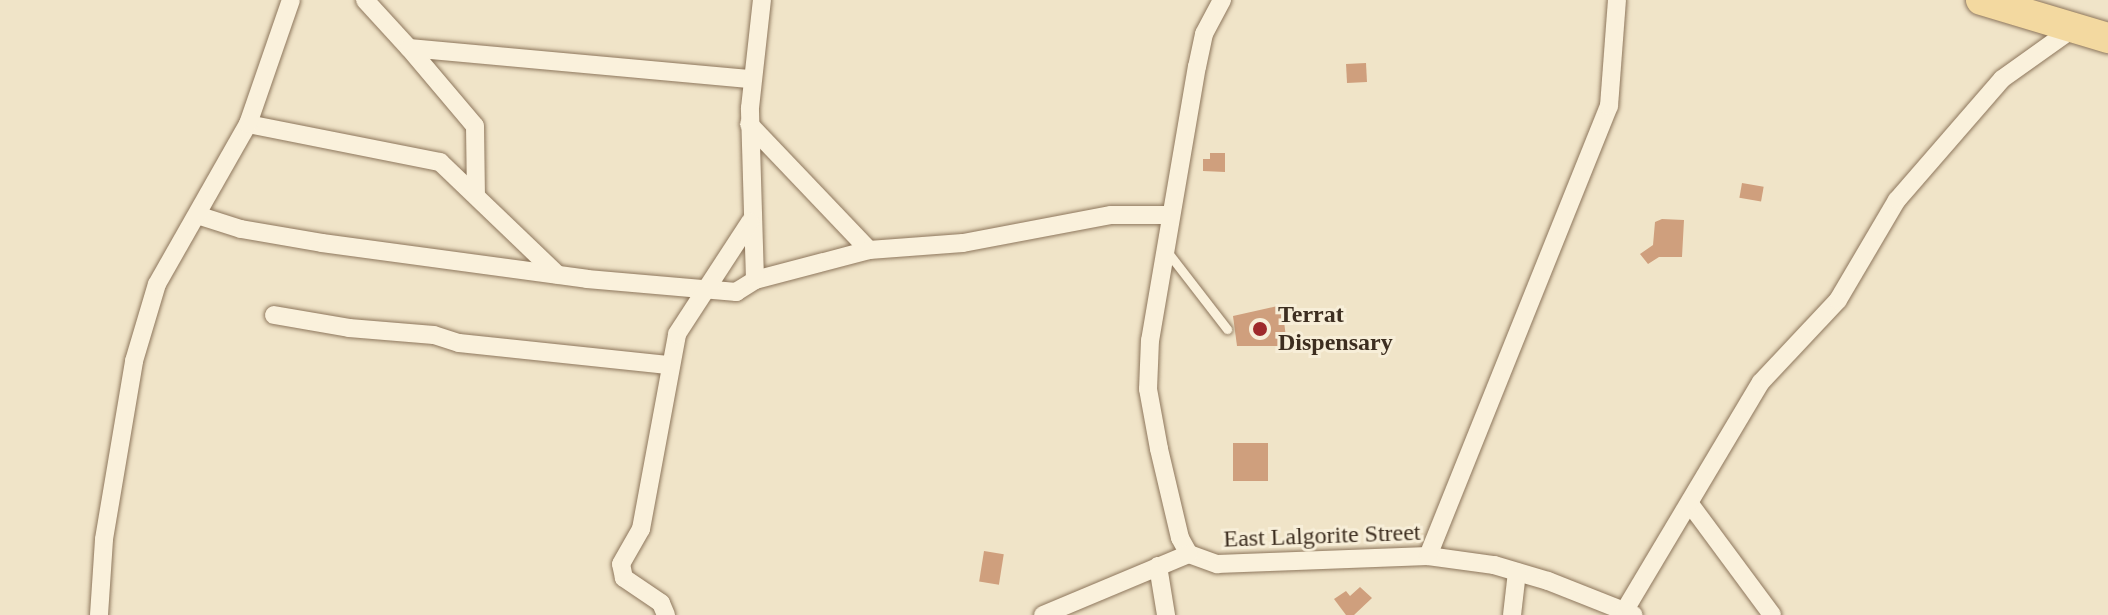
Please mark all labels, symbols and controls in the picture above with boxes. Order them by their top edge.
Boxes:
place label: Terrat Dispensary [1278,301,1393,357]
marker: Terrat Dispensary [1249,318,1271,340]
street label: East Lalgorite Street [1223,518,1421,554]

